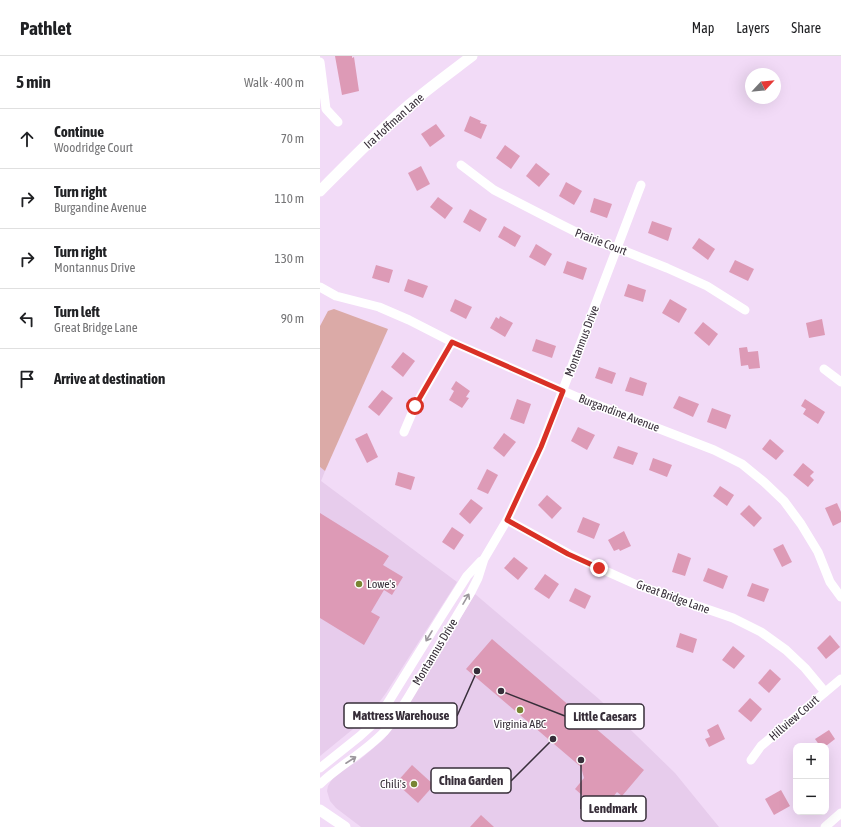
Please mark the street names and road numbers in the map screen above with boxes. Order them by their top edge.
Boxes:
street label: Ira Hoffman Lane [361,90,427,152]
street label: Prairie Court [573,226,630,259]
street label: Montannus Drive [562,303,602,379]
street label: Burgandine Avenue [577,391,661,435]
street label: Great Bridge Lane [634,577,712,617]
street label: Montannus Drive [410,616,460,688]
street label: Hillview Court [766,692,822,743]

